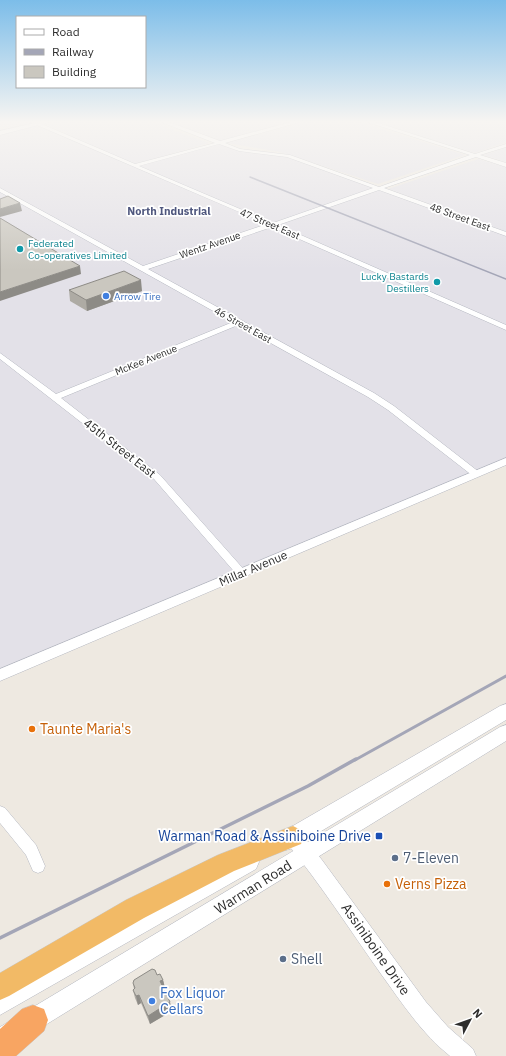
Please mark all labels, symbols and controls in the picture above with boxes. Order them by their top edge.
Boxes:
legend [16,16,146,88]
text: Road [52,24,80,39]
text: Railway [52,44,94,59]
text: Building [52,64,97,79]
street label: 48 Street East [428,200,493,234]
district label: North Industrial [127,204,211,218]
street label: 47 Street East [238,206,302,243]
street label: Wentz Avenue [178,228,243,262]
place label: Federated Co-operatives Limited [28,237,127,262]
marker: Federated Co-operatives Limited [15,244,25,254]
place label: Lucky Bastards Destillers [361,270,429,295]
marker: Lucky Bastards Destillers [432,277,442,287]
place label: Arrow Tire [114,290,161,303]
marker: Arrow Tire [101,291,111,301]
street label: 46 Street East [212,304,274,346]
street label: McKee Avenue [113,341,179,378]
street label: 45th Street East [81,415,159,481]
street label: Millar Avenue [216,547,290,589]
place label: Taunte Maria's [40,720,131,738]
marker: Taunte Maria's [27,724,37,734]
place label: Warman Road & Assiniboine Drive [158,827,371,845]
marker: Warman Road & Assiniboine Drive [374,831,384,841]
place label: 7-Eleven [403,849,459,867]
marker: 7-Eleven [390,853,400,863]
street label: Warman Road [211,856,295,918]
place label: Verns Pizza [395,875,467,893]
marker: Verns Pizza [382,879,392,889]
street label: Assiniboine Drive [338,899,415,999]
place label: Shell [291,950,323,968]
marker: Shell [278,954,288,964]
place label: Fox Liquor Cellars [160,984,225,1018]
marker: Fox Liquor Cellars [147,996,157,1006]
north arrow [450,1000,490,1040]
text: N [470,1006,485,1021]

